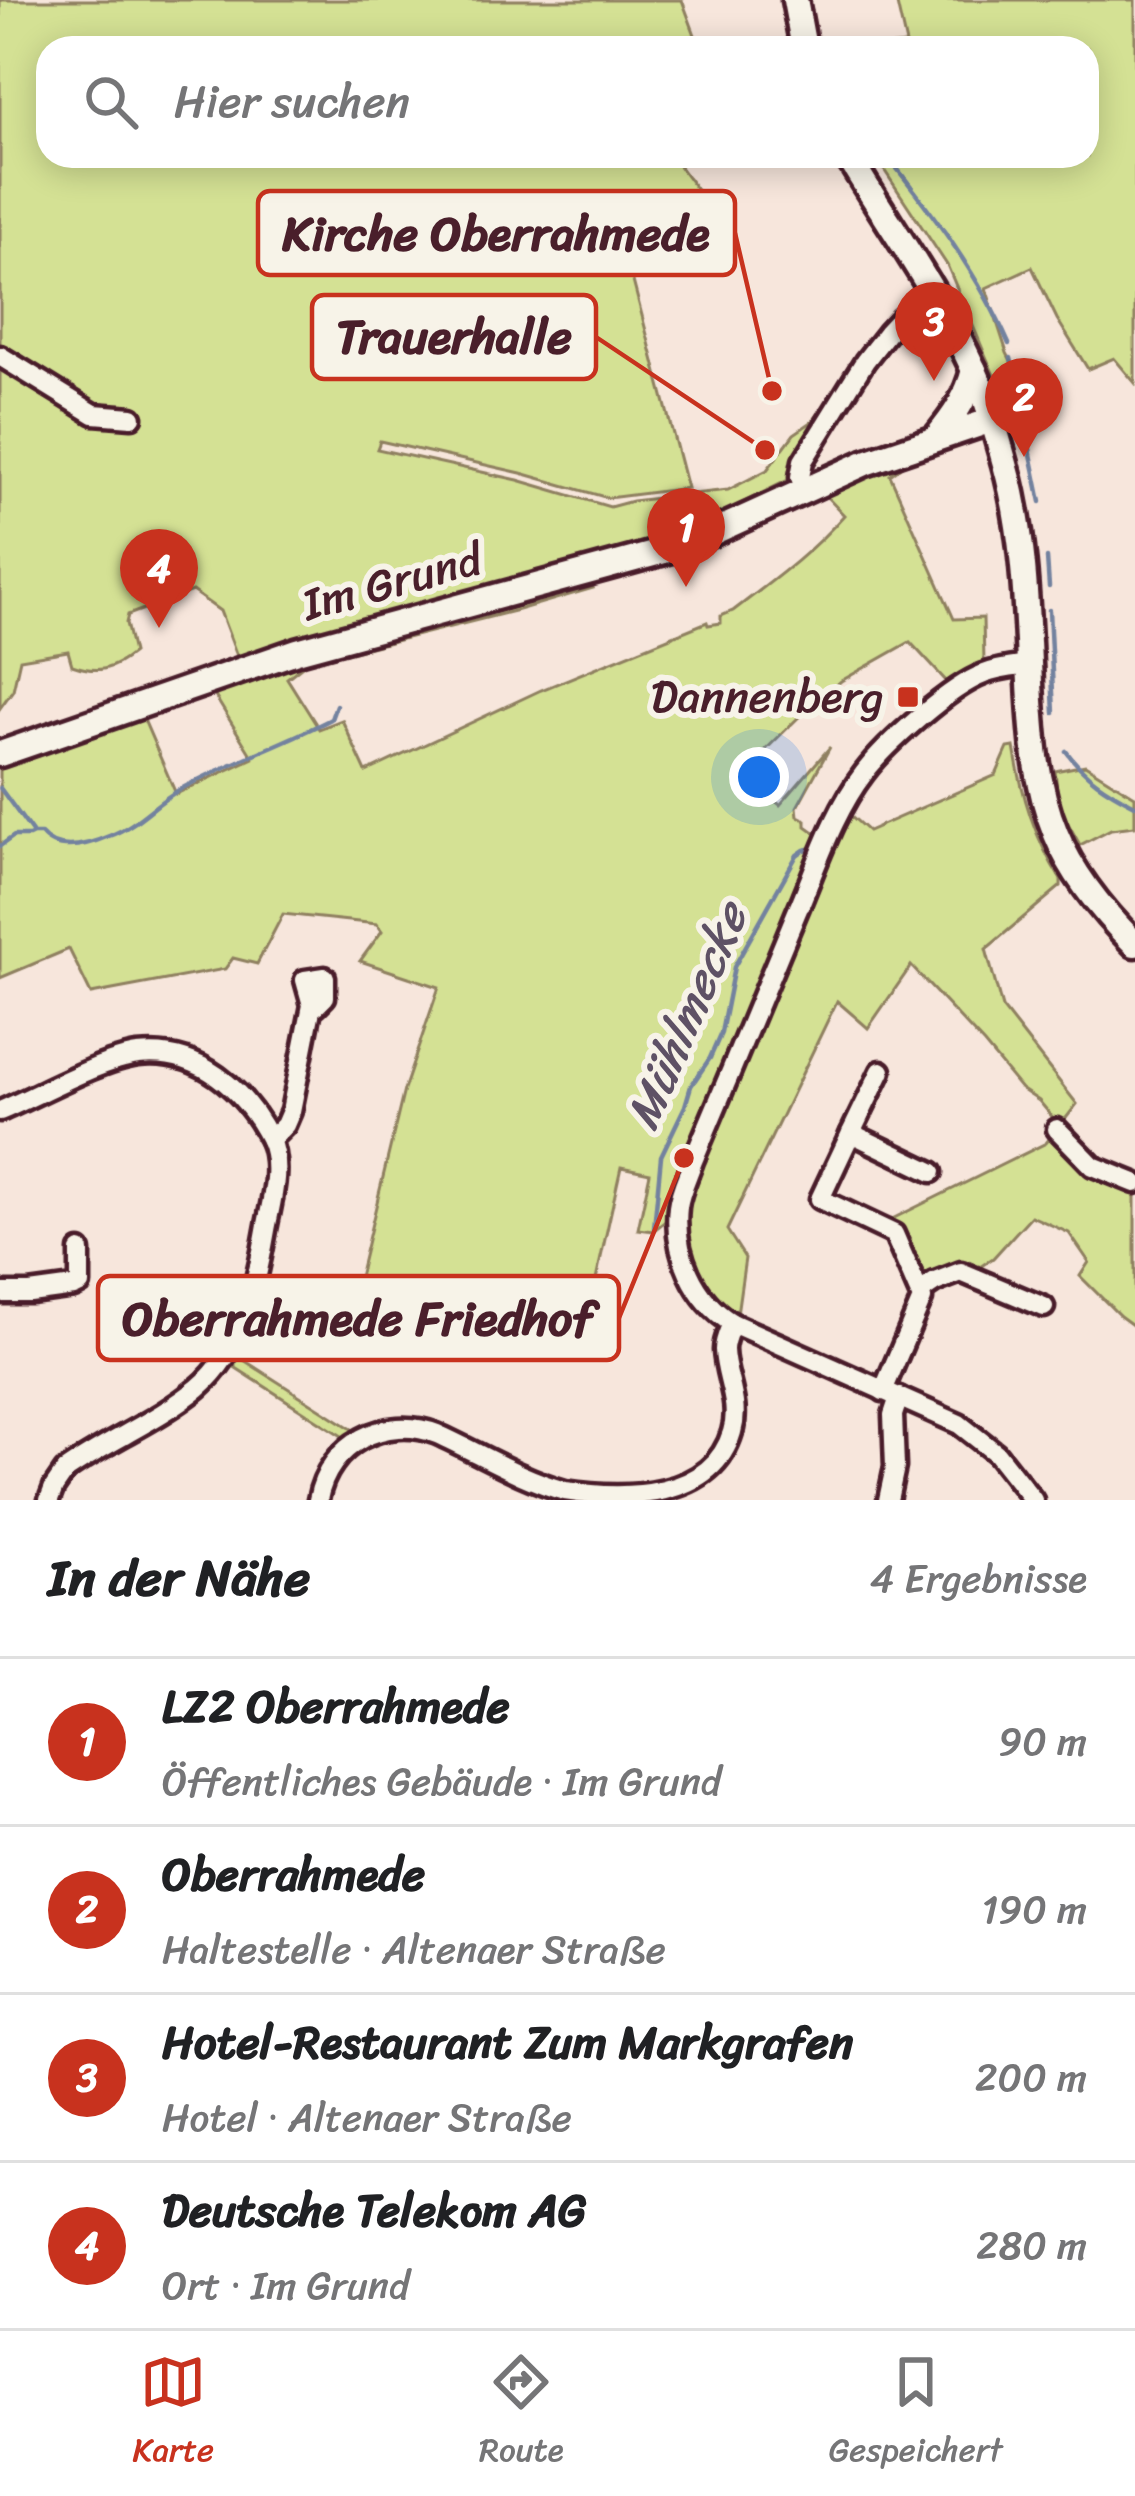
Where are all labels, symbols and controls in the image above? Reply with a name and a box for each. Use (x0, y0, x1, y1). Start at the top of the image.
search box (36, 36, 1099, 168)
text: Hier suchen (174, 62, 410, 142)
icon: search (78, 69, 144, 135)
callout: Kirche Oberrahmede (258, 191, 735, 275)
text: Kirche Oberrahmede (281, 191, 710, 276)
pin: 3 (895, 282, 973, 381)
text: Trauerhalle (336, 294, 572, 379)
callout: Trauerhalle (312, 295, 596, 379)
pin: 2 (985, 358, 1063, 457)
pin: 1 (647, 488, 725, 587)
street label: Im Grund (291, 519, 494, 645)
pin: 4 (120, 529, 198, 628)
place label: Dannenberg (651, 657, 884, 737)
marker: Dannenberg (895, 684, 921, 710)
your location (729, 747, 789, 807)
water label: Mühlmecke (600, 885, 774, 1143)
callout: Oberrahmede Friedhof (98, 1276, 619, 1360)
text: Oberrahmede Friedhof (122, 1276, 600, 1361)
text: In der Nähe (48, 1533, 310, 1623)
text: 4 Ergebnisse (870, 1544, 1087, 1613)
text: LZ2 Oberrahmede (162, 1667, 510, 1747)
text: 1 (79, 1707, 95, 1776)
text: 90 m (998, 1707, 1087, 1776)
text: Öffentliches Gebäude · Im Grund (162, 1747, 721, 1816)
text: Oberrahmede (162, 1835, 425, 1915)
text: 2 (76, 1875, 98, 1944)
text: 190 m (982, 1875, 1087, 1944)
text: Haltestelle · Altenaer Straße (162, 1915, 666, 1984)
text: Hotel-Restaurant Zum Markgrafen (162, 2003, 853, 2083)
text: 3 (76, 2043, 98, 2112)
text: 200 m (975, 2043, 1087, 2112)
text: Hotel · Altenaer Straße (162, 2083, 572, 2152)
text: Deutsche Telekom AG (162, 2171, 586, 2251)
text: 4 (75, 2211, 99, 2280)
text: 280 m (976, 2211, 1087, 2280)
text: Ort · Im Grund (162, 2251, 410, 2320)
tab: Karte (132, 2349, 214, 2479)
tab: Route (479, 2349, 564, 2479)
tab: Gespeichert (829, 2349, 1002, 2479)

